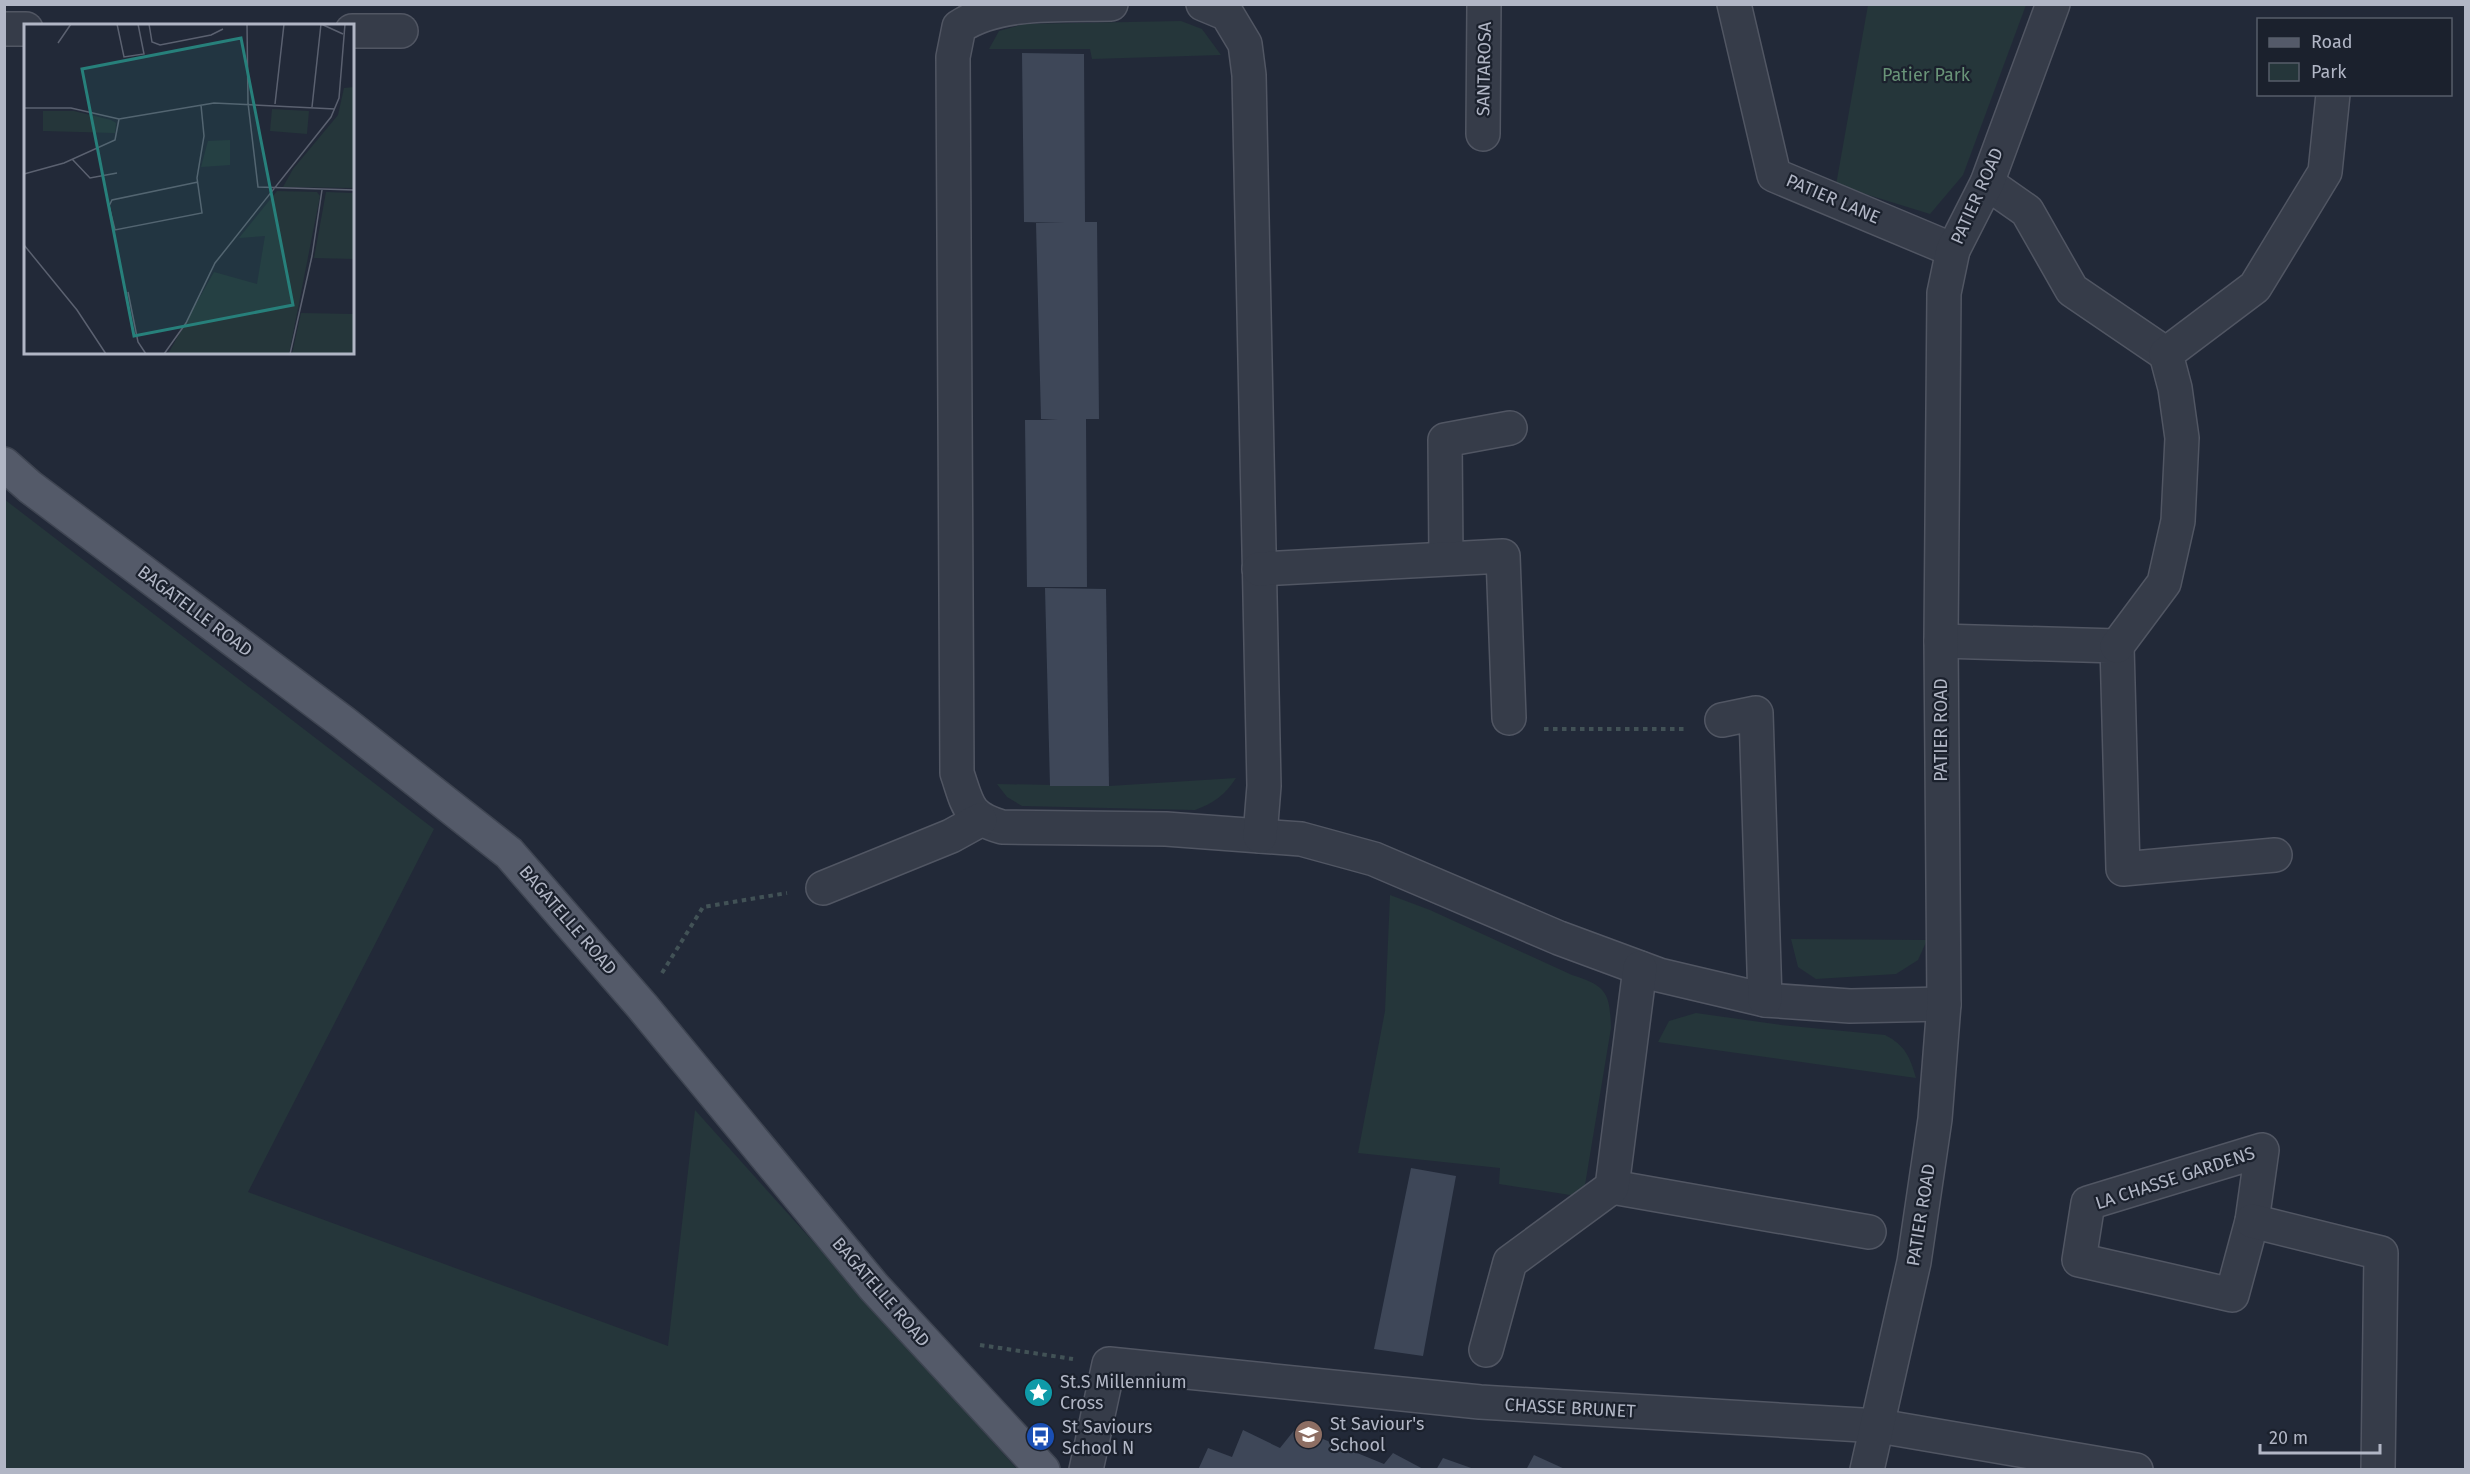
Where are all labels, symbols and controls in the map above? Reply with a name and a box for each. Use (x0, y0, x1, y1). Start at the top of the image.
legend (2257, 18, 2452, 96)
street label: SANTAROSA (1472, 21, 1496, 116)
inset map (24, 24, 354, 354)
text: Road (2311, 31, 2353, 53)
text: Park (2311, 61, 2347, 83)
park label: Patier Park (1882, 64, 1971, 86)
street label: PATIER ROAD (1946, 144, 2008, 248)
street label: PATIER LANE (1783, 169, 1883, 229)
street label: BAGATELLE ROAD (133, 561, 257, 661)
street label: PATIER ROAD (1930, 678, 1952, 782)
street label: BAGATELLE ROAD (514, 861, 622, 979)
street label: LA CHASSE GARDENS (2092, 1142, 2258, 1214)
street label: PATIER ROAD (1902, 1162, 1940, 1268)
street label: BAGATELLE ROAD (827, 1233, 935, 1351)
place label: St.S Millennium Cross (1060, 1371, 1187, 1414)
place icon: St.S Millennium Cross (1023, 1376, 1055, 1408)
street label: CHASSE BRUNET (1504, 1394, 1637, 1422)
place label: St Saviour's School (1330, 1413, 1425, 1456)
place label: St Saviours School N (1062, 1416, 1152, 1459)
scale bar (2260, 1417, 2380, 1455)
school or university icon: St Saviour's School (1293, 1418, 1325, 1450)
bus stop icon: St Saviours School N (1025, 1421, 1057, 1453)
text: 20 m (2269, 1427, 2308, 1449)

